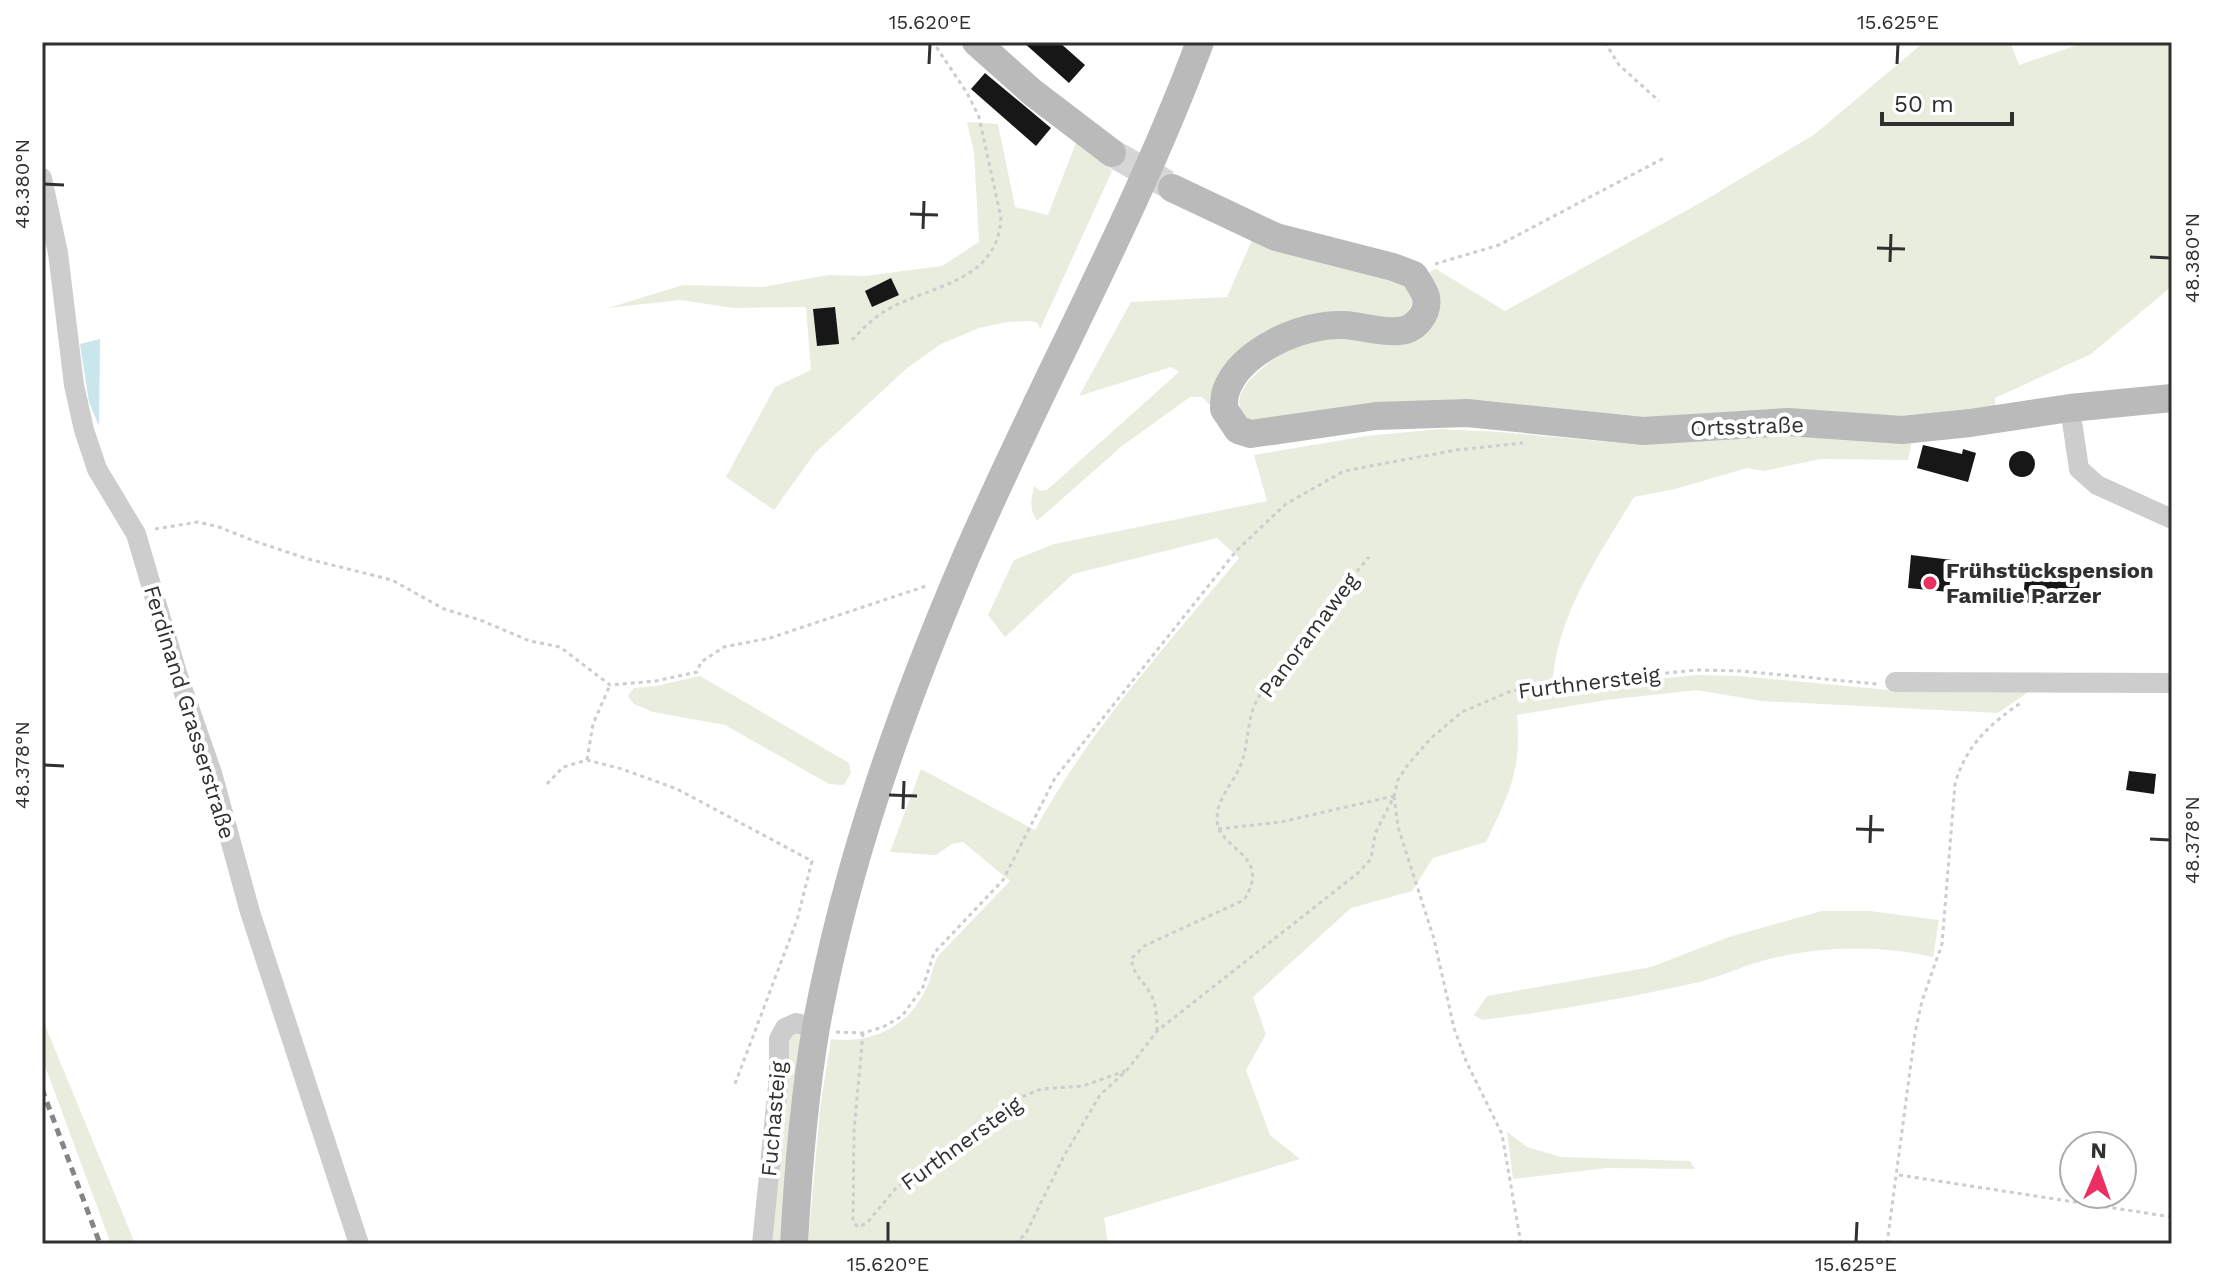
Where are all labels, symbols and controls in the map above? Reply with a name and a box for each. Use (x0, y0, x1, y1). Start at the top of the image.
text: 15.620°E (889, 10, 971, 34)
text: 15.625°E (1857, 10, 1939, 34)
scale bar (1882, 76, 2012, 126)
text: 50 m (1894, 90, 1954, 118)
text: 48.380°N (10, 139, 34, 229)
text: 48.380°N (2180, 213, 2204, 303)
street label: Ortsstraße (1690, 412, 1804, 441)
place label: Frühstückspension Familie Parzer (1946, 558, 2154, 608)
street label: Panoramaweg (1253, 568, 1364, 702)
marker: Frühstückspension Familie Parzer (1921, 574, 1939, 592)
street label: Ferdinand Grasserstraße (139, 582, 240, 842)
street label: Furthnersteig (1517, 661, 1662, 704)
text: 48.378°N (10, 721, 34, 809)
text: 48.378°N (2180, 796, 2204, 884)
street label: Fuchasteig (756, 1060, 791, 1178)
street label: Furthnersteig (896, 1091, 1027, 1196)
north arrow (2058, 1130, 2138, 1210)
text: N (2090, 1138, 2107, 1163)
text: 15.620°E (847, 1252, 929, 1276)
text: 15.625°E (1815, 1252, 1897, 1276)

